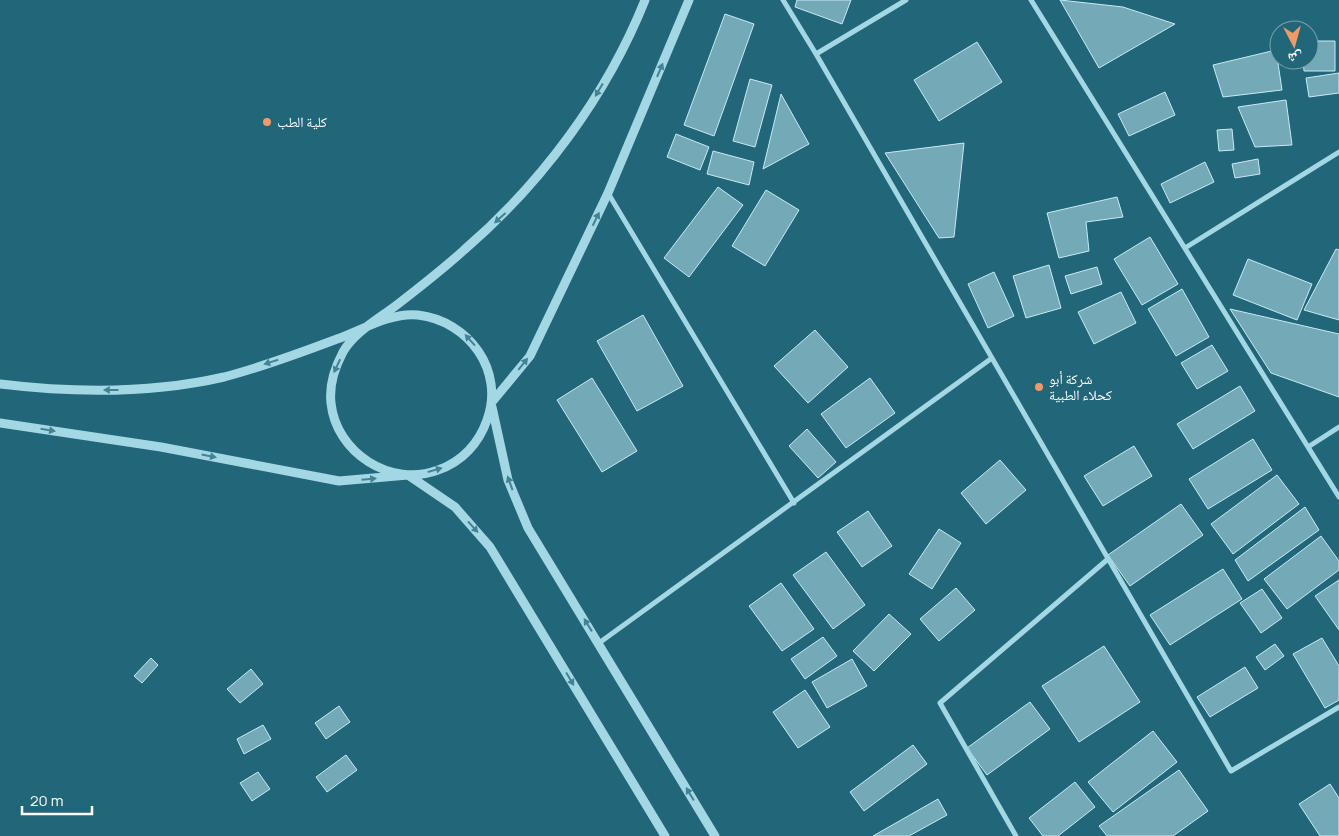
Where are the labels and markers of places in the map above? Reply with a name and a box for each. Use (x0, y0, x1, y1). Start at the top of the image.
place label: كلية الطب (277, 112, 327, 131)
marker: كلية الطب (261, 116, 273, 128)
place label: شركة أبو كحلاء الطبية (1049, 369, 1112, 404)
marker: شركة أبو كحلاء الطبية (1033, 381, 1045, 393)

